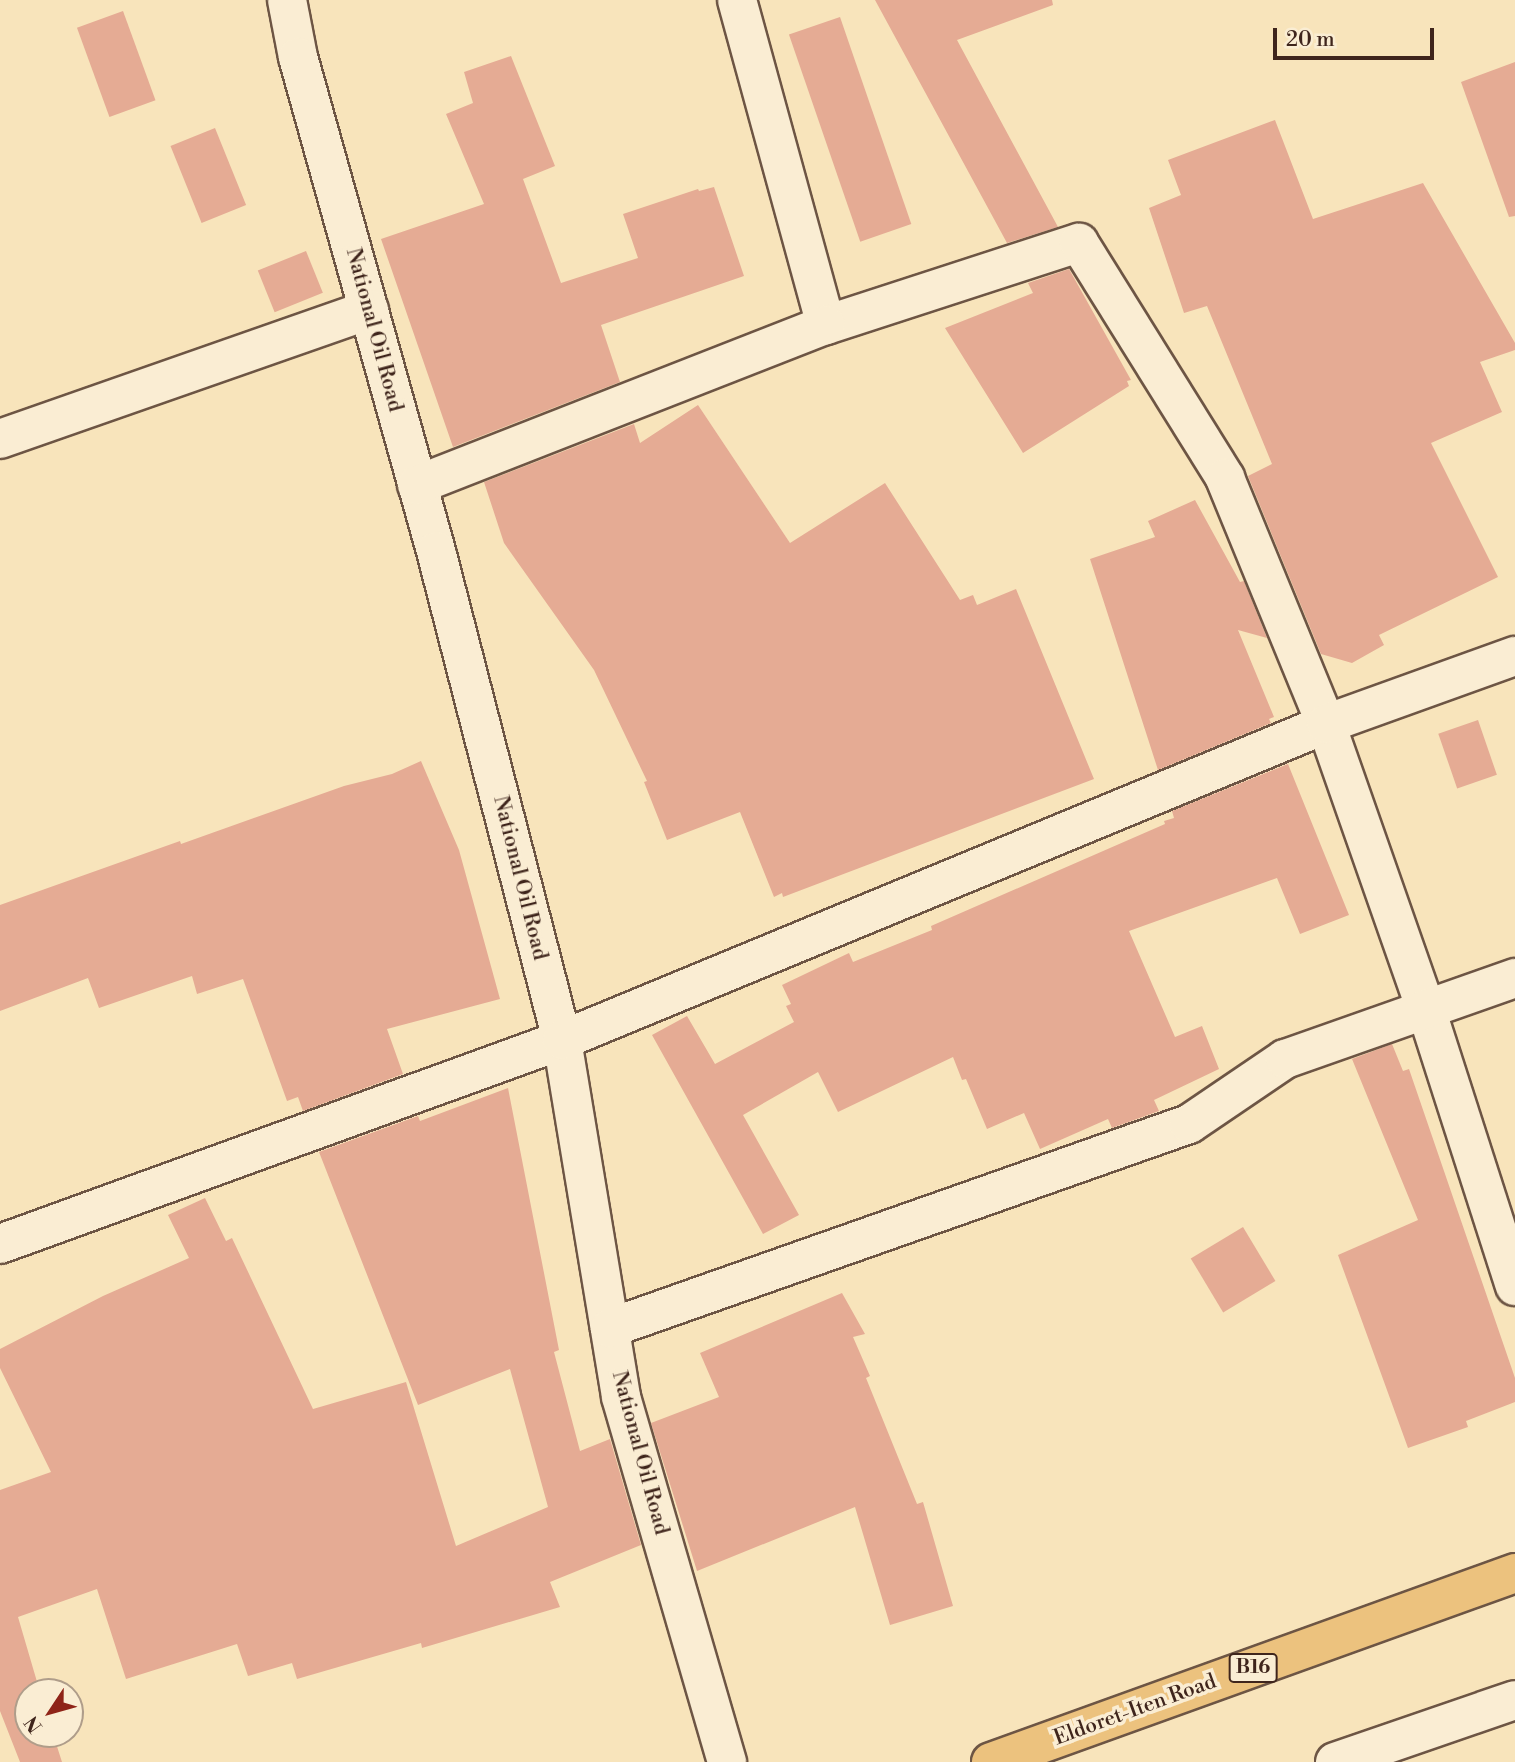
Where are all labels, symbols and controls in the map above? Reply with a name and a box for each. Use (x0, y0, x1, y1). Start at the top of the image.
scale bar (1277, 14, 1438, 58)
text: 20 m (1286, 27, 1335, 53)
street label: National Oil Road (340, 245, 408, 415)
street label: National Oil Road (487, 793, 553, 963)
street label: National Oil Road (606, 1368, 674, 1538)
road number: B16 (1228, 1652, 1278, 1684)
street label: Eldoret-Iten Road (1050, 1669, 1220, 1751)
north arrow (14, 1678, 84, 1748)
text: N (20, 1711, 48, 1737)

